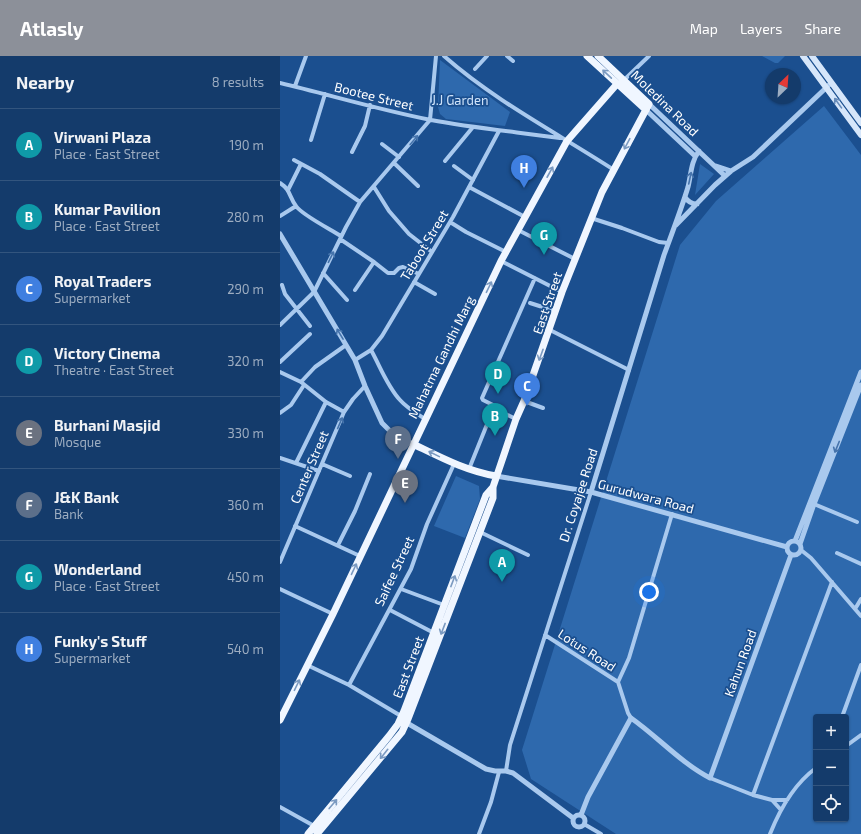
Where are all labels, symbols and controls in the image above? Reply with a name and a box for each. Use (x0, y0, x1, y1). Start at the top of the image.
text: Atlasly (20, 17, 84, 40)
text: Map (690, 20, 718, 37)
text: Layers (740, 20, 782, 37)
text: Share (804, 20, 841, 37)
street label: Moledina Road (628, 67, 702, 139)
north arrow (765, 68, 801, 104)
one-way arrow (602, 70, 612, 79)
text: Nearby (16, 72, 74, 92)
text: 8 results (212, 74, 264, 90)
street label: Bootee Street (333, 78, 415, 114)
park label: J.J Garden (431, 92, 489, 108)
one-way arrow (834, 98, 842, 109)
text: Virwani Plaza (54, 128, 151, 146)
one-way arrow (409, 134, 418, 145)
text: A (25, 137, 33, 153)
text: 190 m (229, 137, 264, 153)
one-way arrow (623, 138, 631, 150)
text: Place · East Street (54, 146, 160, 162)
pin: H (511, 155, 537, 188)
one-way arrow (547, 167, 554, 179)
one-way arrow (686, 172, 694, 185)
text: Kumar Pavilion (54, 200, 161, 218)
street label: Taboot Street (397, 207, 451, 283)
text: B (25, 209, 33, 225)
text: 280 m (227, 209, 264, 225)
text: Place · East Street (54, 218, 160, 234)
pin: G (531, 222, 557, 255)
one-way arrow (328, 251, 335, 263)
street label: East Street (529, 270, 565, 336)
text: Royal Traders (54, 272, 151, 290)
text: C (25, 281, 33, 297)
text: 290 m (227, 281, 264, 297)
one-way arrow (485, 281, 493, 293)
text: Supermarket (54, 290, 131, 306)
street label: Mahatma Gandhi Marg (404, 293, 478, 421)
one-way arrow (335, 328, 343, 340)
text: Victory Cinema (54, 344, 160, 362)
one-way arrow (536, 348, 544, 360)
text: D (25, 353, 33, 369)
text: 320 m (227, 353, 264, 369)
pin: D (485, 361, 511, 394)
text: Theatre · East Street (54, 362, 174, 378)
pin: C (514, 373, 540, 406)
pin: B (482, 403, 508, 436)
text: Burhani Masjid (54, 416, 160, 434)
one-way arrow (336, 417, 344, 429)
text: E (25, 425, 33, 441)
text: 330 m (227, 425, 264, 441)
pin: F (385, 426, 411, 459)
street label: Center Street (286, 428, 332, 506)
text: Mosque (54, 434, 101, 450)
one-way arrow (833, 441, 841, 453)
street label: Dr. Coyajee Road (555, 446, 601, 544)
one-way arrow (428, 450, 440, 457)
pin: E (392, 470, 418, 503)
street label: Gurudwara Road (596, 476, 696, 516)
text: J&K Bank (54, 488, 119, 506)
text: F (25, 497, 33, 513)
text: 360 m (227, 497, 264, 513)
text: Bank (54, 506, 83, 522)
street label: Saifee Street (371, 533, 417, 609)
pin: A (489, 549, 515, 582)
text: Wonderland (54, 560, 142, 578)
one-way arrow (351, 563, 358, 575)
text: G (25, 569, 33, 585)
text: 450 m (227, 569, 264, 585)
one-way arrow (450, 576, 458, 588)
text: Place · East Street (54, 578, 160, 594)
your location (639, 582, 659, 602)
one-way arrow (438, 622, 446, 634)
street label: Lotus Road (555, 625, 619, 675)
street label: Kahun Road (720, 627, 760, 699)
text: Funky's Stuff (54, 632, 146, 650)
street label: East Street (389, 634, 427, 700)
text: H (25, 641, 33, 657)
text: 540 m (227, 641, 264, 657)
text: Supermarket (54, 650, 131, 666)
one-way arrow (294, 680, 301, 692)
map controls (813, 714, 849, 822)
button: + (813, 714, 849, 750)
one-way arrow (379, 749, 388, 759)
button: − (813, 750, 849, 786)
button: locate (813, 786, 849, 822)
one-way arrow (329, 799, 338, 809)

